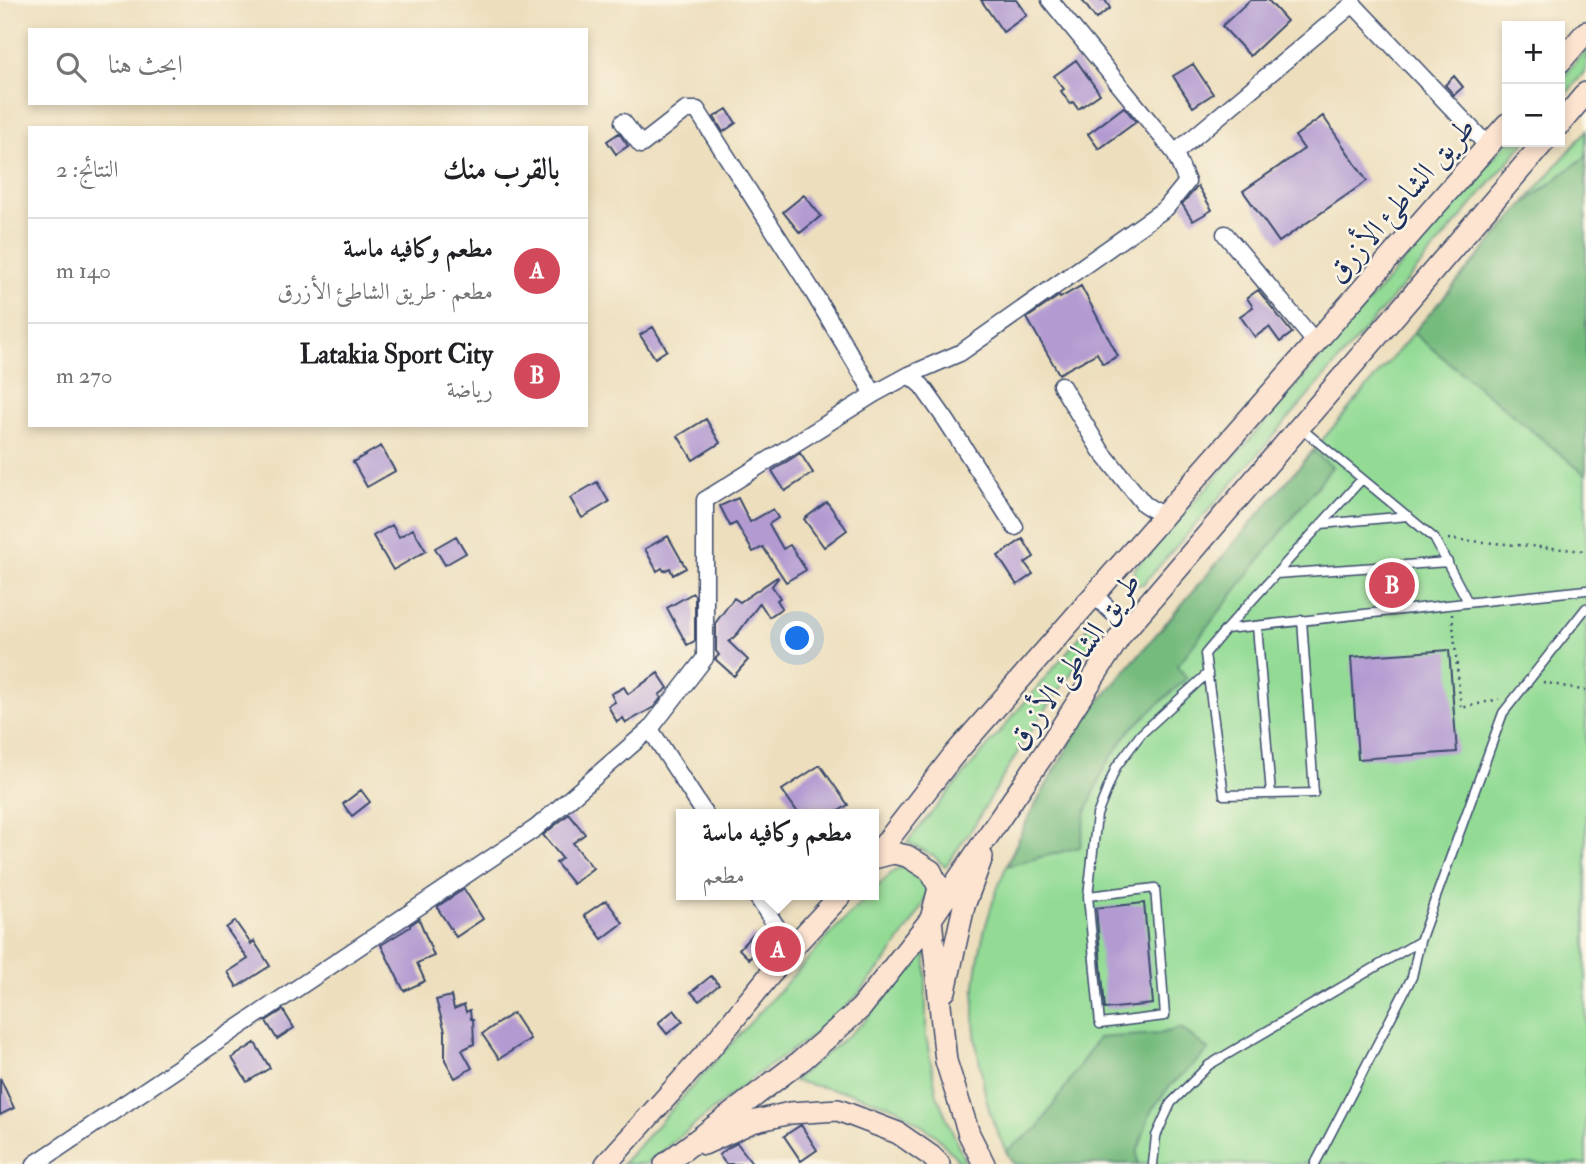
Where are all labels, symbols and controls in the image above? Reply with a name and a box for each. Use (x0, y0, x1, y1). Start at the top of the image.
map controls (1502, 21, 1565, 147)
button: + (1502, 21, 1565, 84)
search box (28, 28, 588, 105)
icon: search (52, 48, 90, 86)
text: ابحث هنا (108, 49, 183, 81)
button: − (1502, 84, 1565, 147)
street label: طريق الشاطئ الأزرق (1317, 107, 1484, 291)
text: بالقرب منك (443, 151, 560, 188)
text: النتائج: 2 (56, 155, 119, 184)
text: مطعم وكافيه ماسة (343, 233, 493, 265)
text: 140 m (56, 256, 111, 285)
text: A (530, 256, 544, 285)
text: مطعم · طريق الشاطئ الأزرق (277, 277, 493, 306)
text: Latakia Sport City (300, 339, 493, 371)
text: 270 m (56, 361, 113, 390)
text: B (529, 361, 545, 390)
text: رياضة (447, 375, 493, 404)
pin: B (1369, 559, 1415, 611)
street label: طريق الشاطئ الأزرق (997, 563, 1150, 757)
your location (780, 621, 814, 655)
popup (676, 809, 879, 900)
text: مطعم وكافيه ماسة (703, 817, 852, 849)
text: مطعم (703, 861, 745, 890)
pin: A (755, 923, 801, 975)

